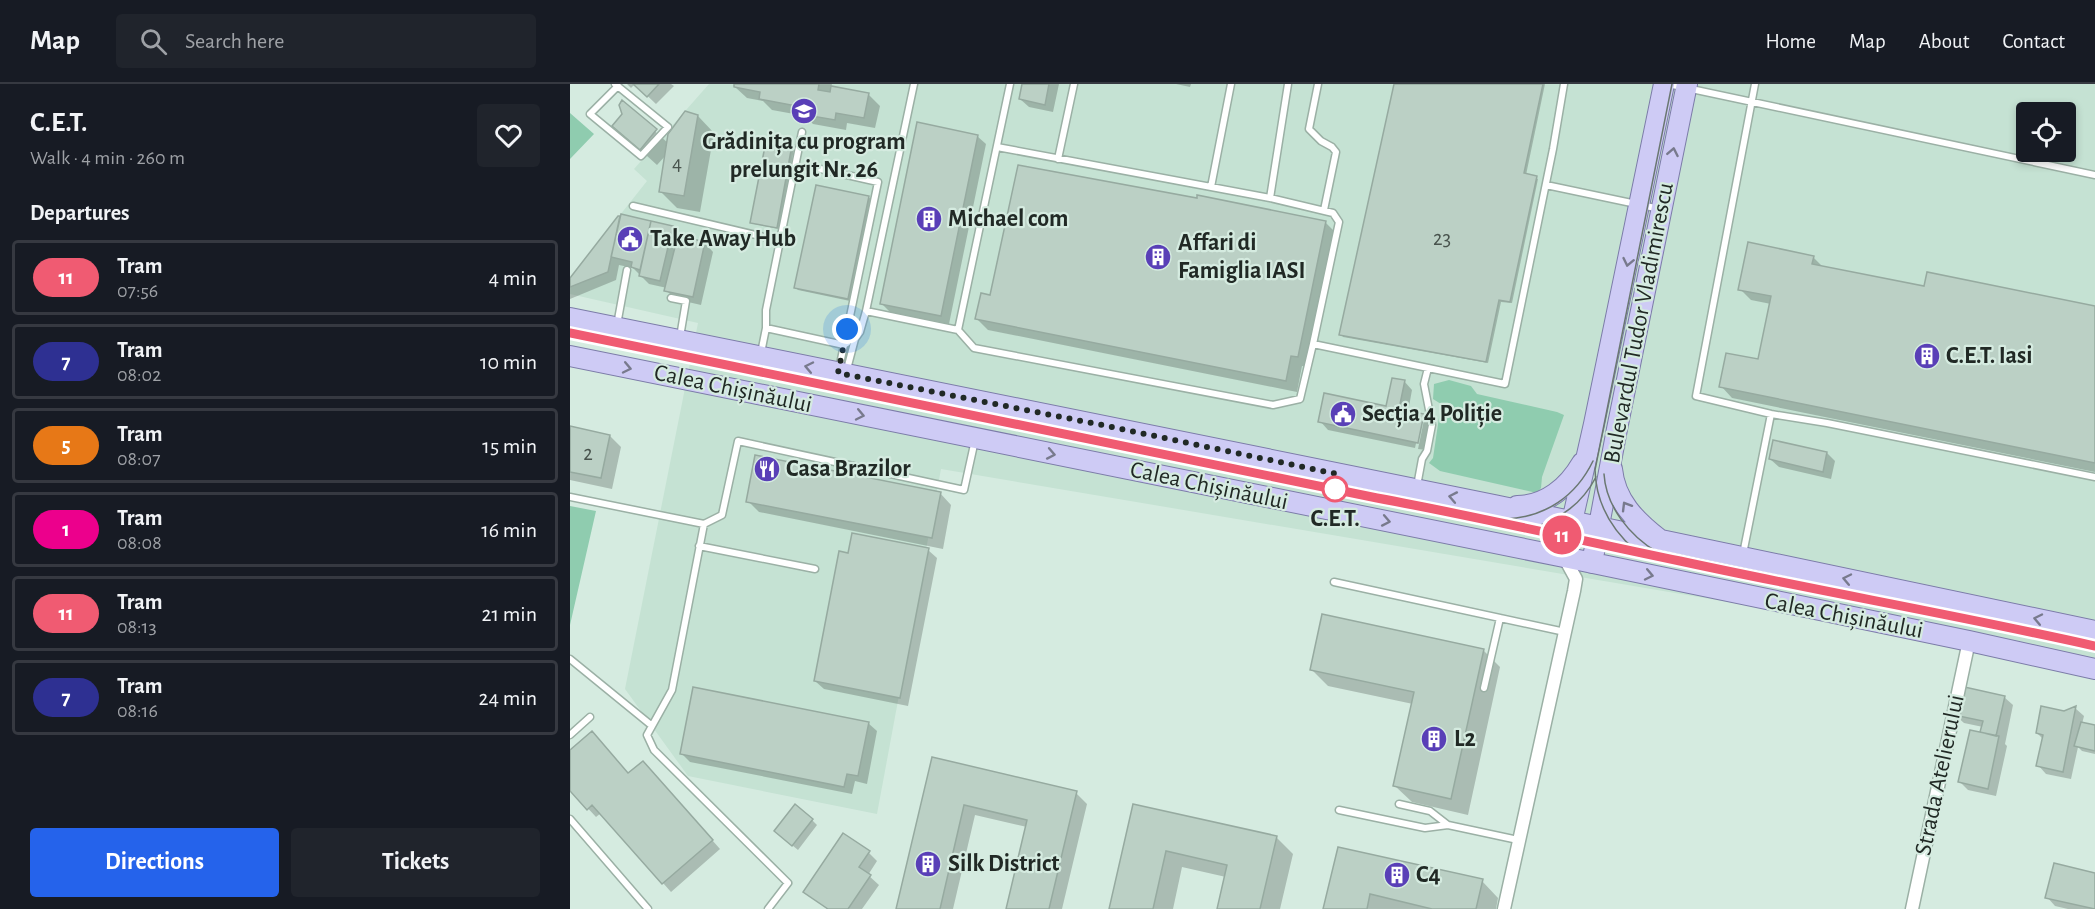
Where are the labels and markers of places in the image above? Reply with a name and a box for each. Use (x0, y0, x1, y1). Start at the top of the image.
school or university icon: Grădinița cu program prelungit Nr. 26 (789, 96, 819, 126)
place label: Grădinița cu program prelungit Nr. 26 (702, 130, 906, 182)
building icon: Michael com (914, 204, 944, 234)
place label: Michael com (948, 207, 1068, 231)
public building icon: Take Away Hub (615, 224, 645, 254)
place label: Take Away Hub (650, 227, 796, 251)
place label: Affari di Famiglia IASI (1178, 231, 1306, 283)
building icon: Affari di Famiglia IASI (1143, 242, 1173, 272)
building icon: C.E.T. Iasi (1912, 341, 1942, 371)
place label: C.E.T. Iasi (1946, 344, 2033, 368)
public building icon: Secția 4 Poliție (1328, 399, 1358, 429)
place label: Secția 4 Poliție (1362, 402, 1502, 428)
restaurant icon: Casa Brazilor (752, 454, 782, 484)
place label: Casa Brazilor (786, 457, 911, 481)
marker: C.E.T. (1322, 476, 1348, 502)
place label: C.E.T. (1310, 507, 1360, 531)
building icon: L2 (1419, 724, 1449, 754)
place label: L2 (1454, 727, 1476, 751)
building icon: Silk District (913, 849, 943, 879)
place label: Silk District (948, 852, 1059, 876)
building icon: C4 (1382, 860, 1412, 890)
place label: C4 (1416, 863, 1440, 887)

